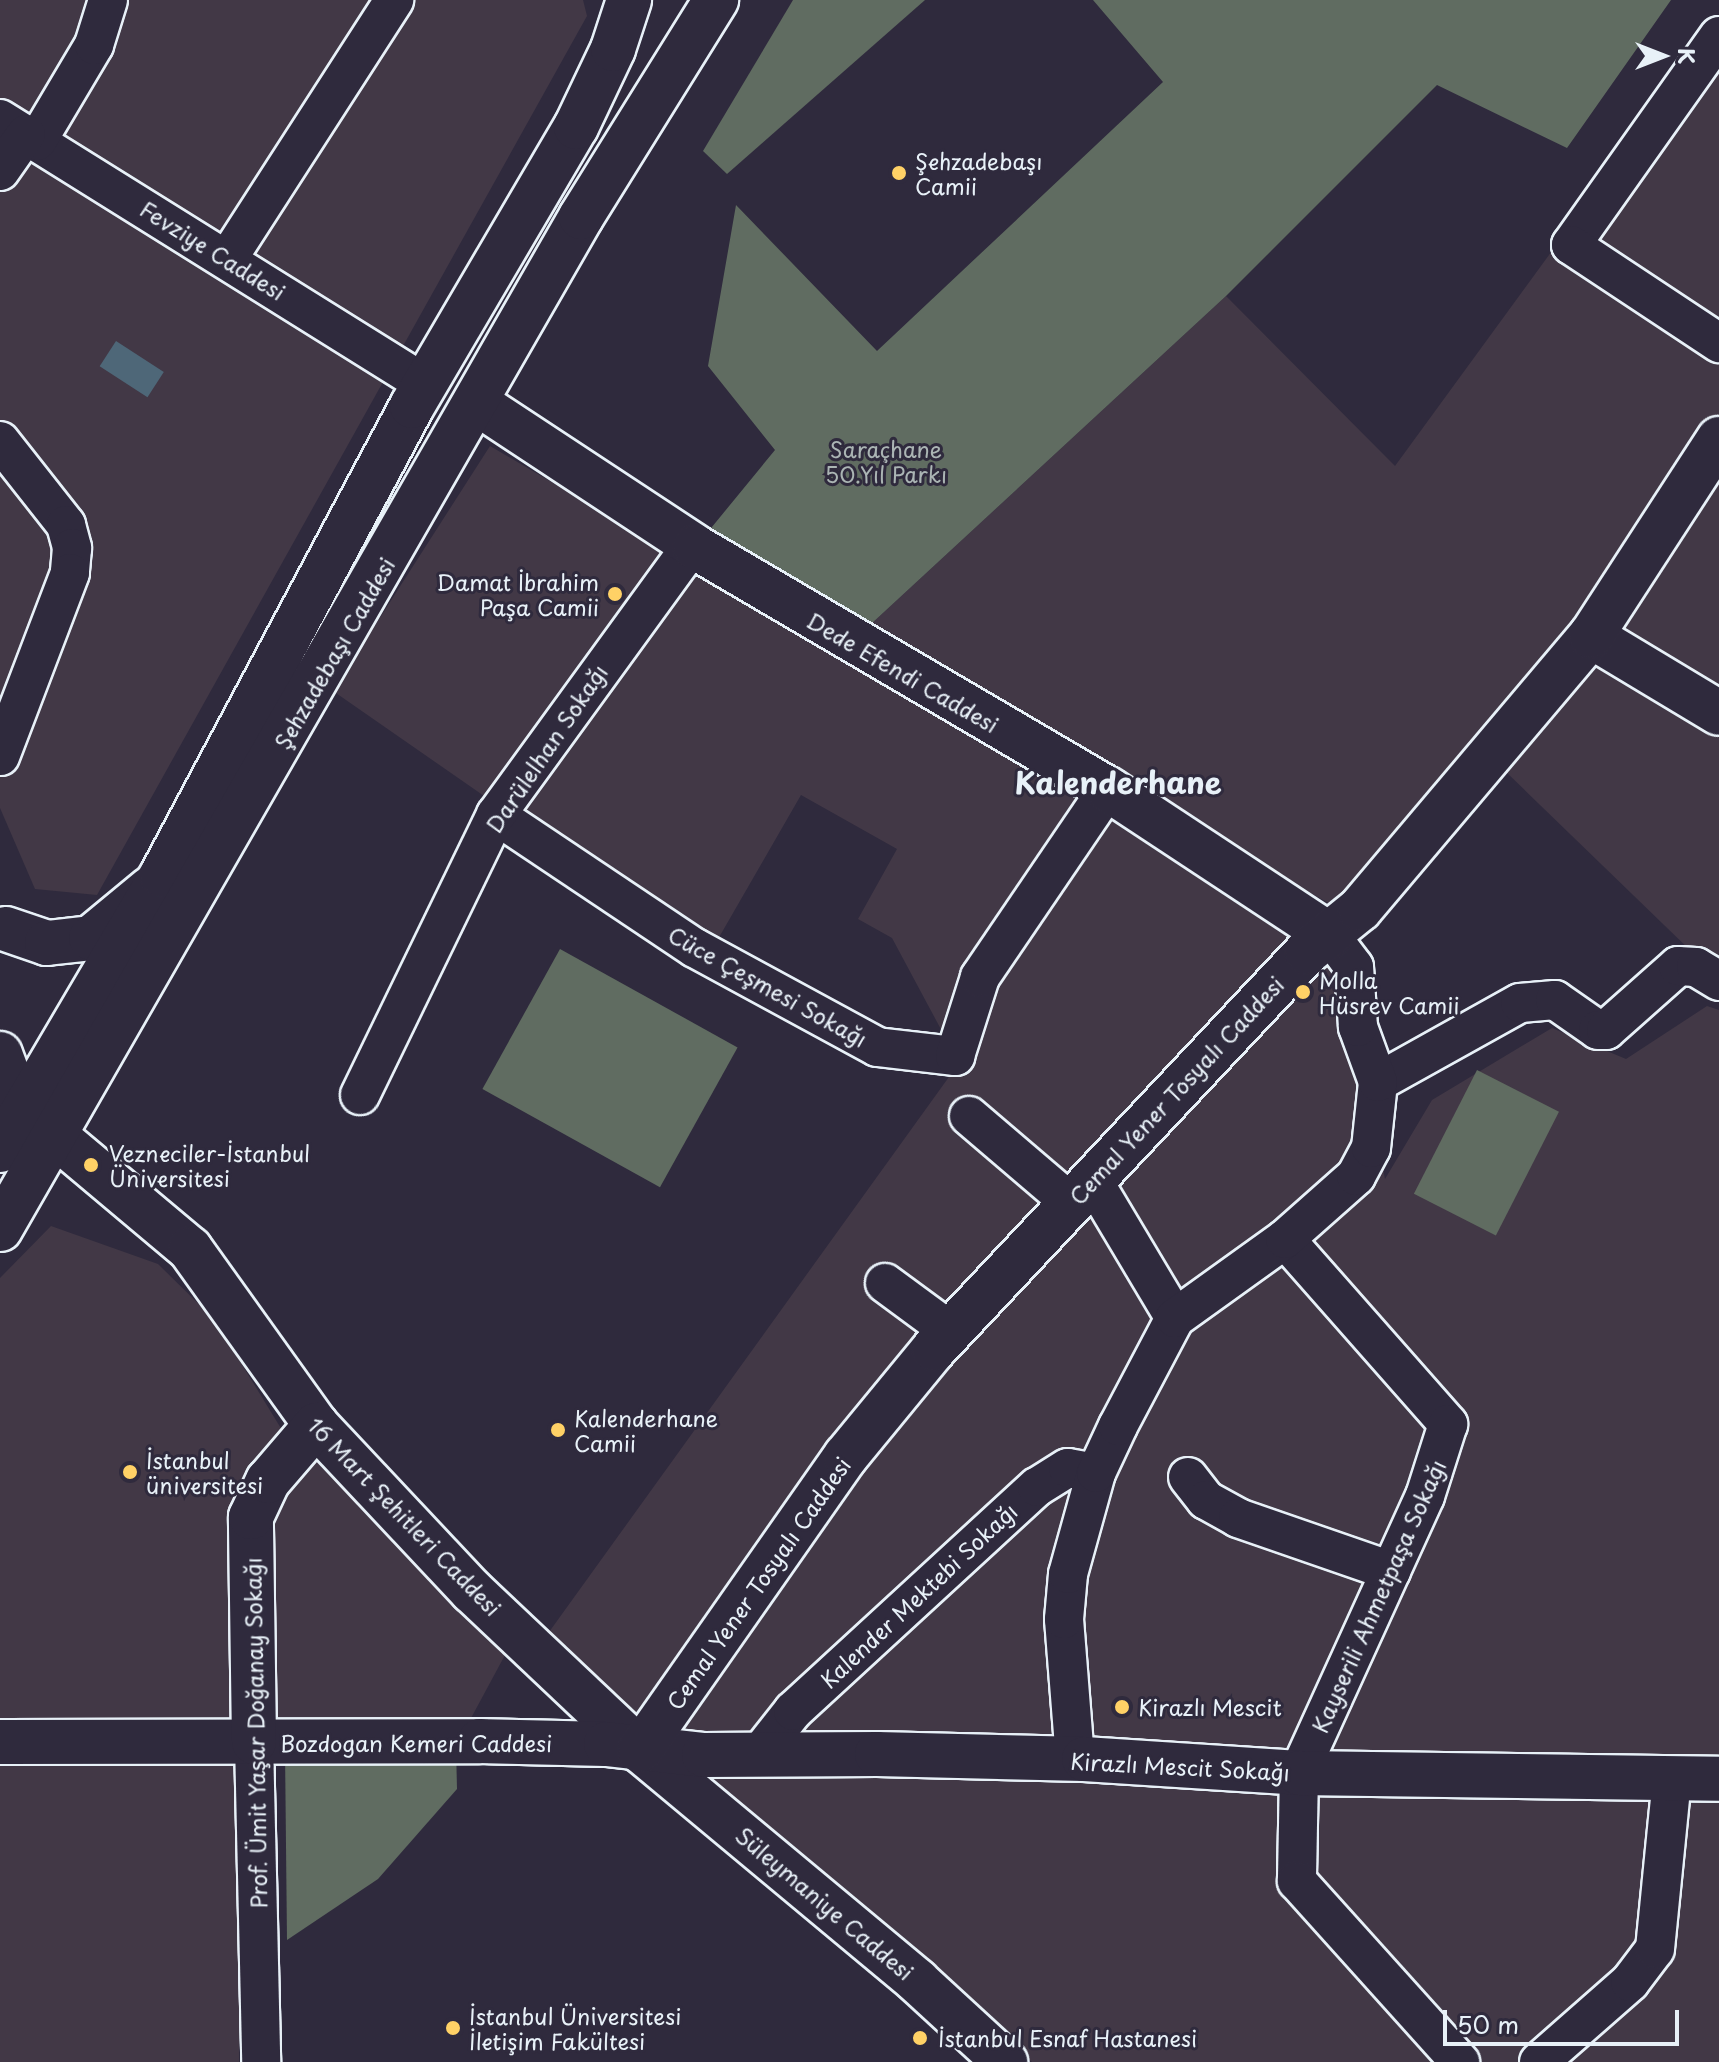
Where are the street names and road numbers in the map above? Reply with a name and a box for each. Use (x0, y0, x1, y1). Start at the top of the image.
street label: Fevziye Caddesi (135, 195, 291, 305)
street label: Şehzadebaşı Caddesi (268, 552, 400, 754)
street label: Dede Efendi Caddesi (802, 606, 1004, 738)
street label: Darülelhan Sokağı (480, 659, 612, 837)
street label: Cüce Çeşmesi Sokağı (664, 920, 872, 1052)
street label: Cemal Yener Tosyalı Caddesi (1063, 970, 1289, 1210)
street label: 16 Mart Şehitleri Caddesi (302, 1410, 508, 1622)
street label: Cemal Yener Tosyalı Caddesi (660, 1451, 856, 1715)
street label: Kayserili Ahmetpaşa Sokağı (1305, 1455, 1451, 1737)
street label: Kalender Mektebi Sokağı (813, 1496, 1023, 1694)
street label: Prof. Ümit Yaşar Doğanay Sokağı (239, 1556, 271, 1910)
street label: Bozdogan Kemeri Caddesi (280, 1730, 552, 1756)
street label: Kirazlı Mescit Sokağı (1068, 1747, 1292, 1785)
street label: Süleymaniye Caddesi (730, 1821, 920, 1985)

